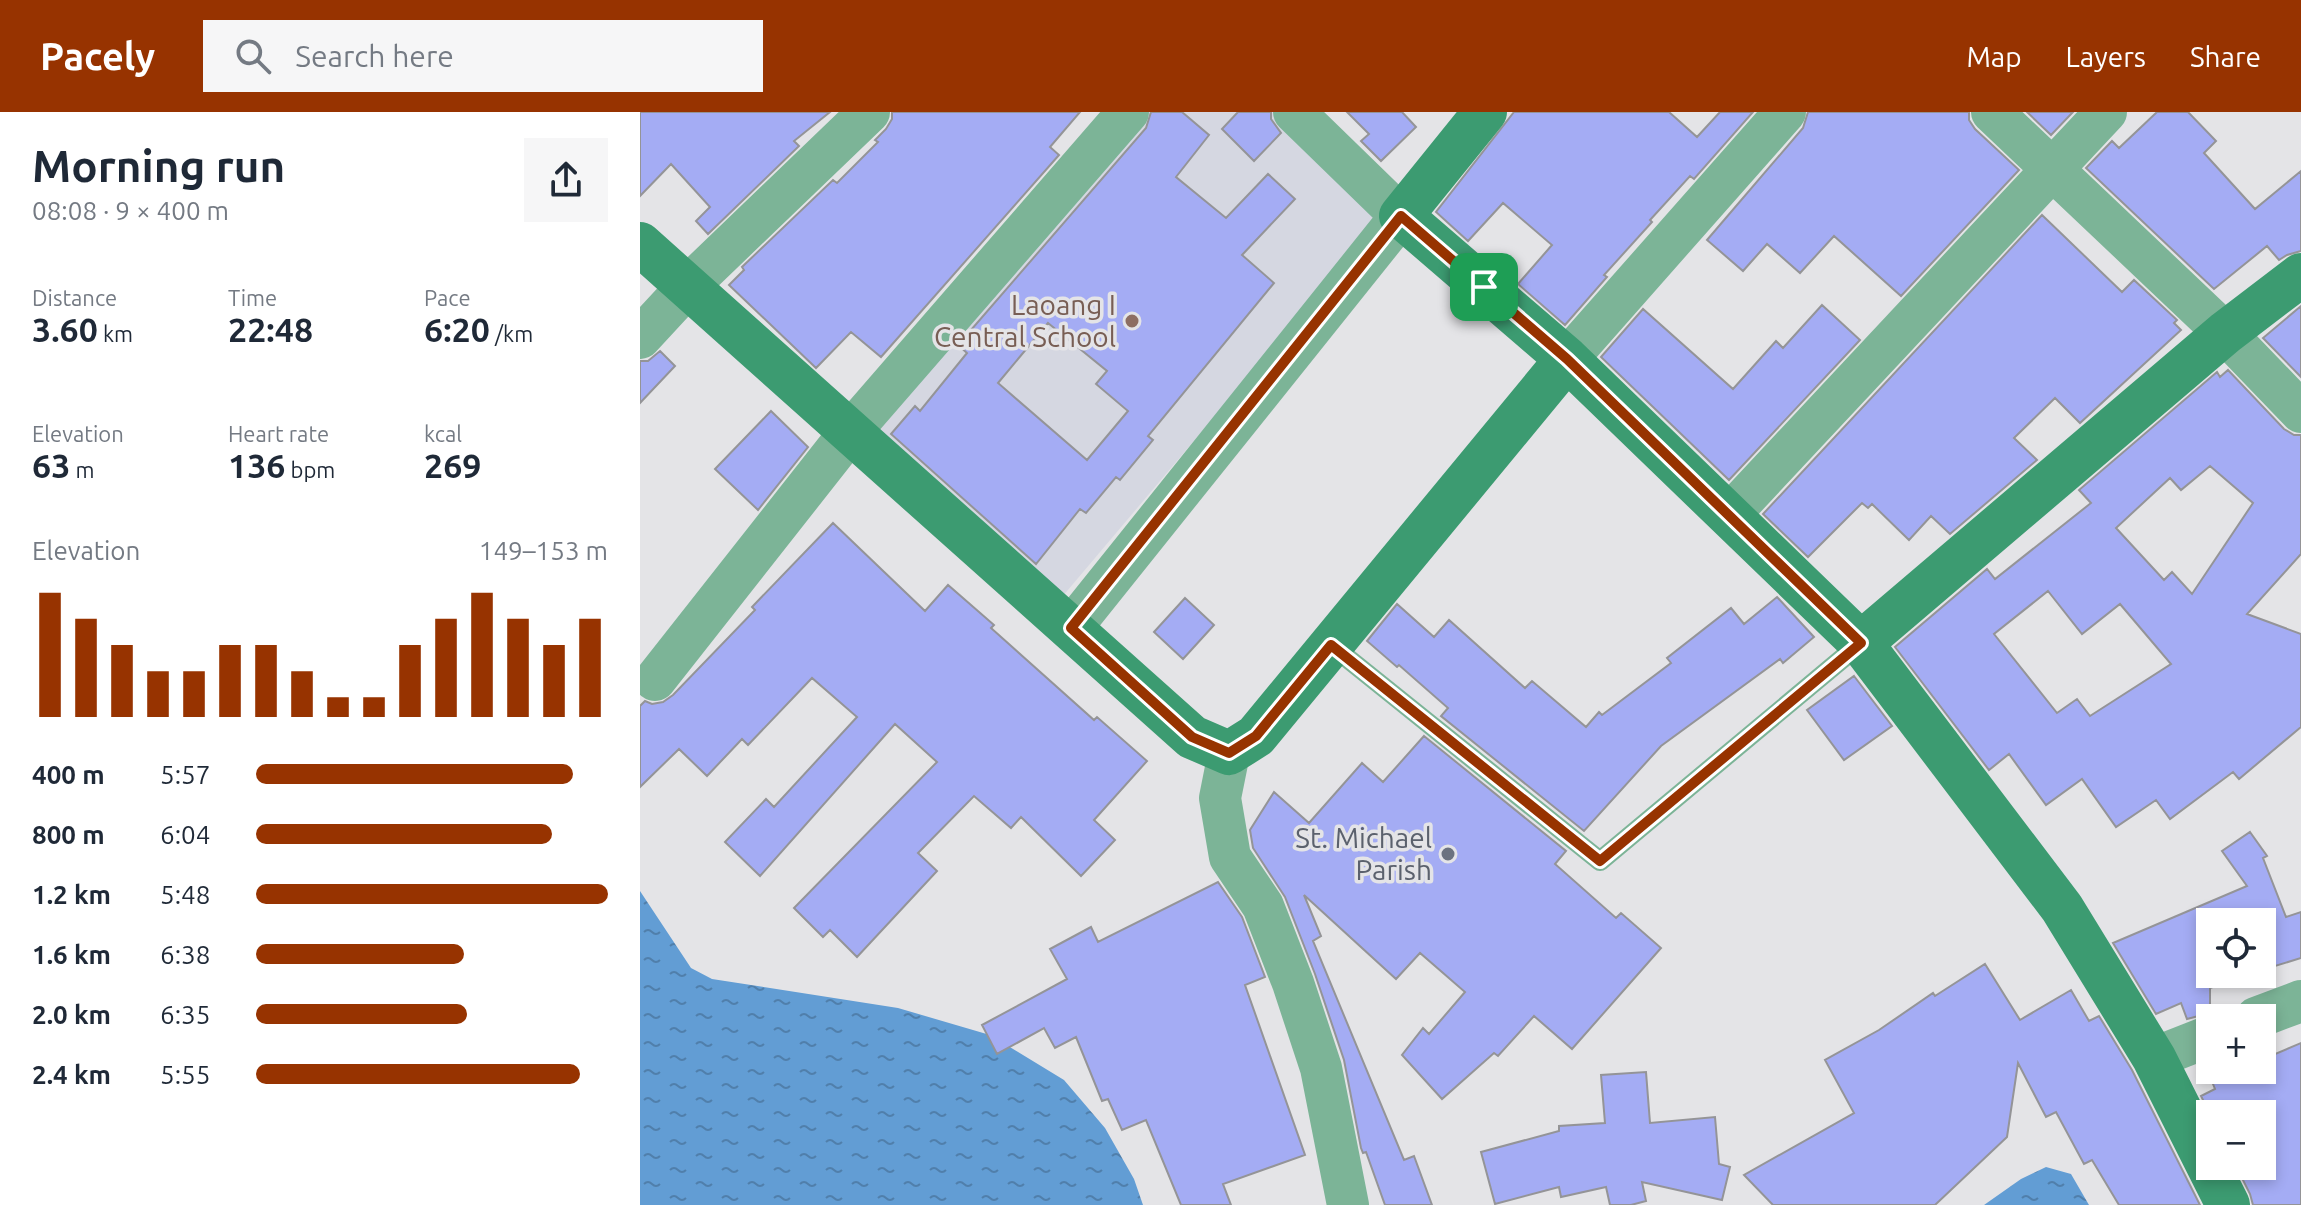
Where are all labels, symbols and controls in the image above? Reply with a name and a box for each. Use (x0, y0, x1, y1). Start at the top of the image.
search box (203, 20, 763, 92)
icon: search (231, 34, 275, 78)
text: Pacely (40, 35, 155, 77)
text: Search here (295, 39, 454, 73)
text: Map (1966, 41, 2022, 72)
text: Layers (2066, 41, 2146, 72)
text: Share (2190, 41, 2261, 72)
button: share (524, 138, 608, 222)
text: Morning run (32, 141, 285, 190)
text: 08:08 · 9 × 400 m (32, 196, 229, 225)
pin (1450, 253, 1518, 321)
icon: arrive (1462, 265, 1506, 309)
text: Distance (32, 285, 117, 310)
text: Time (228, 285, 277, 310)
text: Pace (424, 285, 471, 310)
place label: Laoang I Central School (934, 289, 1116, 352)
text: 3.60 (32, 310, 98, 348)
text: 22:48 (228, 310, 313, 348)
text: 6:20 (424, 310, 490, 348)
marker: Laoang I Central School (1123, 312, 1141, 330)
text: km (98, 321, 133, 346)
text: /km (490, 321, 533, 346)
text: Elevation (32, 421, 124, 446)
text: Heart rate (228, 421, 329, 446)
text: kcal (424, 421, 462, 446)
text: 63 (32, 446, 70, 484)
text: 136 (228, 446, 286, 484)
text: 269 (424, 446, 482, 484)
text: m (70, 457, 94, 482)
text: bpm (286, 457, 335, 482)
text: Elevation (32, 536, 140, 565)
text: 149–153 m (479, 536, 608, 565)
text: 400 m (32, 760, 105, 789)
text: 5:57 (160, 760, 210, 789)
text: 800 m (32, 820, 105, 849)
text: 6:04 (160, 820, 210, 849)
place label: St. Michael Parish (1295, 822, 1432, 885)
marker: St. Michael Parish (1439, 845, 1457, 863)
text: 1.2 km (32, 880, 111, 909)
text: 5:48 (160, 880, 210, 909)
map controls (2196, 908, 2276, 1180)
button: locate (2196, 908, 2276, 988)
text: 1.6 km (32, 940, 111, 969)
text: 6:38 (160, 940, 210, 969)
text: 2.0 km (32, 1000, 111, 1029)
text: 6:35 (160, 1000, 210, 1029)
button: + (2196, 1004, 2276, 1084)
text: 2.4 km (32, 1060, 111, 1089)
text: 5:55 (160, 1060, 210, 1089)
button: − (2196, 1100, 2276, 1180)

